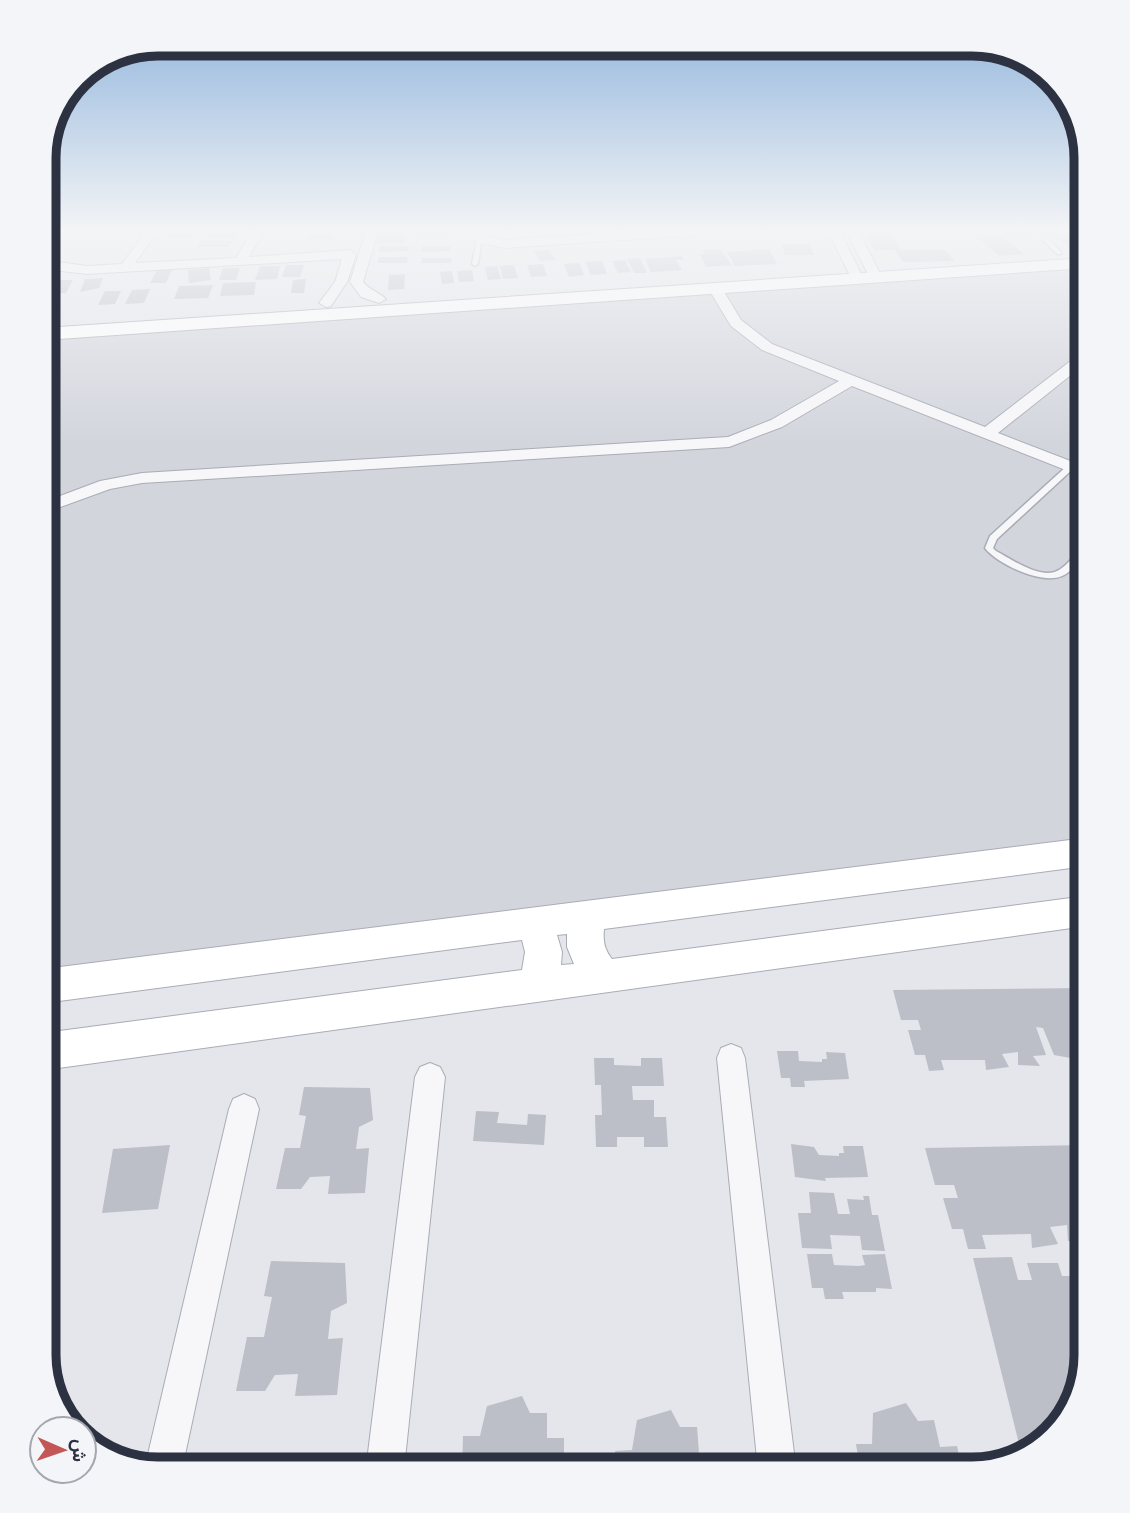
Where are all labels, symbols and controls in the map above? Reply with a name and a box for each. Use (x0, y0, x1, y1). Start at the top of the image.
north arrow (28, 1415, 98, 1485)
text: ش (68, 1439, 91, 1463)

